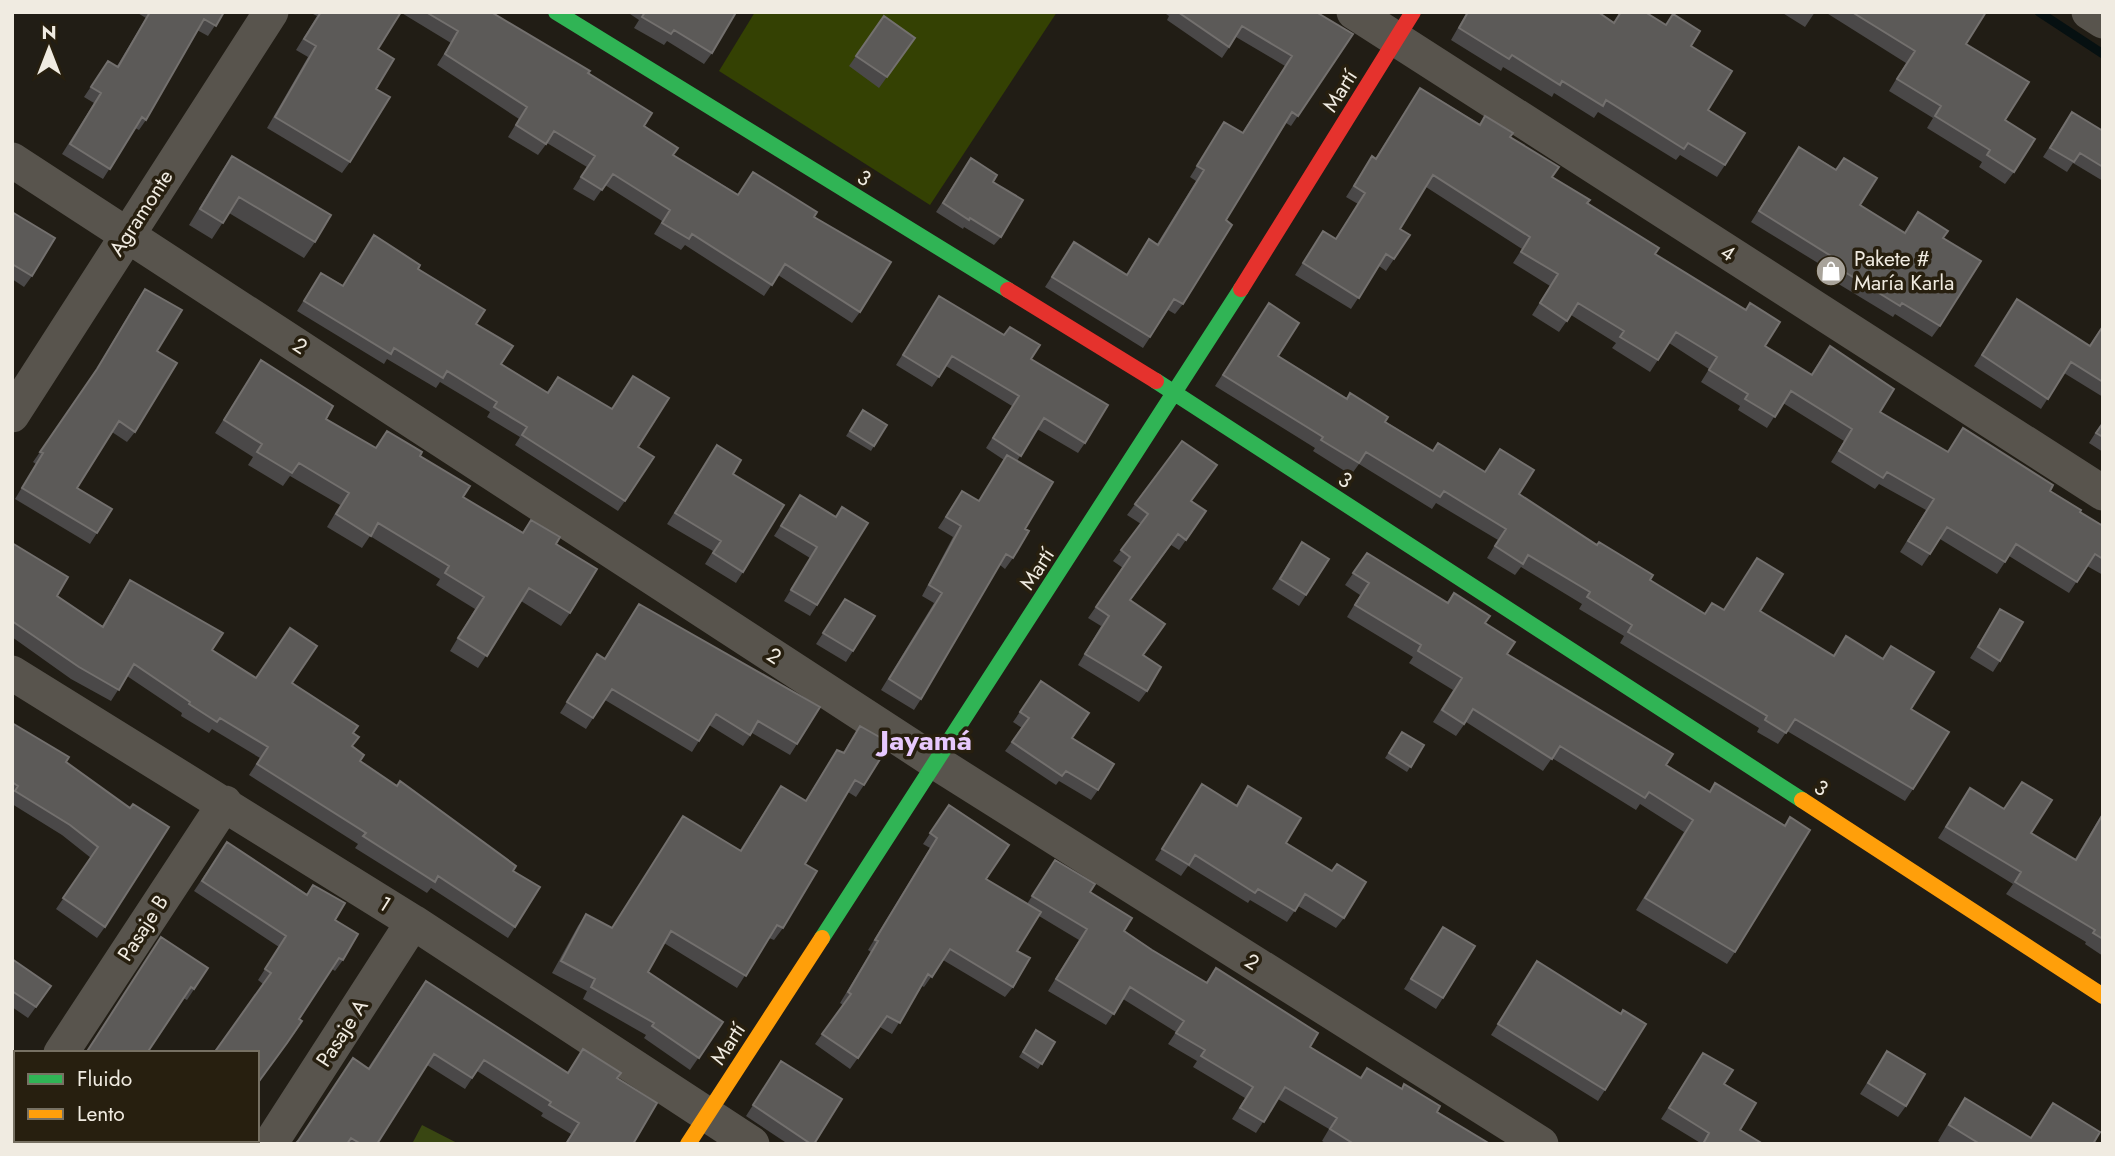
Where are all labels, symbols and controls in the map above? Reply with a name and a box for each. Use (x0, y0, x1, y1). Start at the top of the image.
north arrow (14, 14, 84, 84)
text: N (41, 19, 57, 46)
street label: Martí (1315, 63, 1365, 118)
street label: 3 (851, 162, 877, 194)
street label: Agramonte (102, 164, 180, 262)
street label: 4 (1715, 237, 1741, 269)
place label: Pakete # María Karla (1854, 244, 1954, 298)
shop icon: Pakete # María Karla (1814, 254, 1848, 288)
street label: 2 (287, 330, 313, 362)
street label: 3 (1332, 464, 1358, 496)
street label: Martí (1012, 541, 1063, 596)
street label: 2 (761, 640, 787, 672)
district label: Jayamá (875, 720, 972, 761)
street label: 3 (1808, 772, 1834, 804)
street label: Pasaje B (110, 889, 176, 967)
street label: 1 (373, 889, 397, 919)
street label: 2 (1239, 946, 1265, 978)
street label: Pasaje A (309, 993, 375, 1073)
street label: Martí (703, 1016, 754, 1071)
legend (14, 1051, 259, 1142)
text: Fluido (77, 1064, 132, 1094)
text: Lento (77, 1099, 125, 1129)

